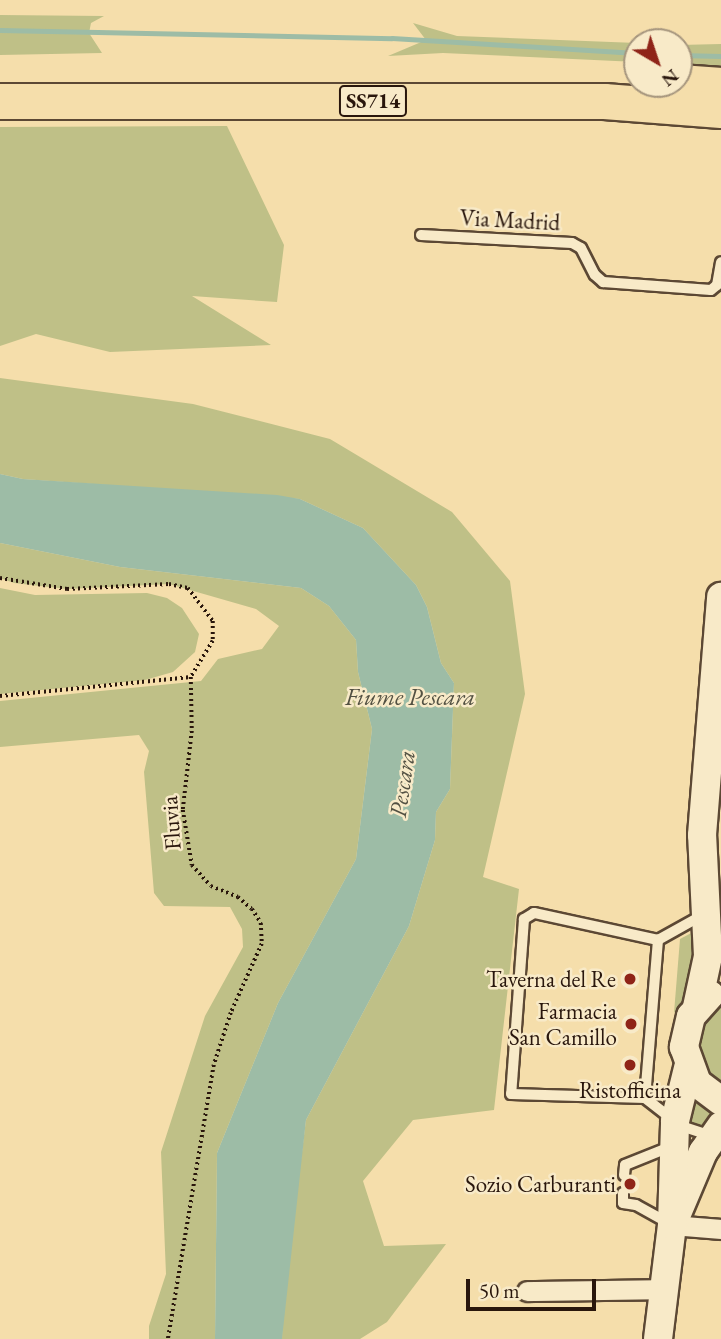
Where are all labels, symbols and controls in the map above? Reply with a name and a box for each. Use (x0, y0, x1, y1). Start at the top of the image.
north arrow (623, 28, 693, 98)
text: N (656, 64, 684, 93)
road number: SS714 (338, 84, 408, 119)
street label: Via Madrid (459, 204, 561, 236)
water label: Fiume Pescara (345, 683, 475, 711)
water label: Pescara (383, 749, 421, 819)
street label: Fluvia (155, 795, 187, 851)
place label: Taverna del Re (486, 965, 616, 993)
marker: Taverna del Re (622, 971, 638, 987)
place label: Farmacia San Camillo (509, 997, 617, 1051)
marker: Farmacia San Camillo (623, 1016, 639, 1032)
marker: Ristofficina (622, 1057, 638, 1073)
place label: Ristofficina (579, 1076, 681, 1104)
place label: Sozio Carburanti (465, 1170, 616, 1198)
marker: Sozio Carburanti (622, 1176, 638, 1192)
scale bar (469, 1266, 598, 1310)
text: 50 m (479, 1277, 520, 1304)

